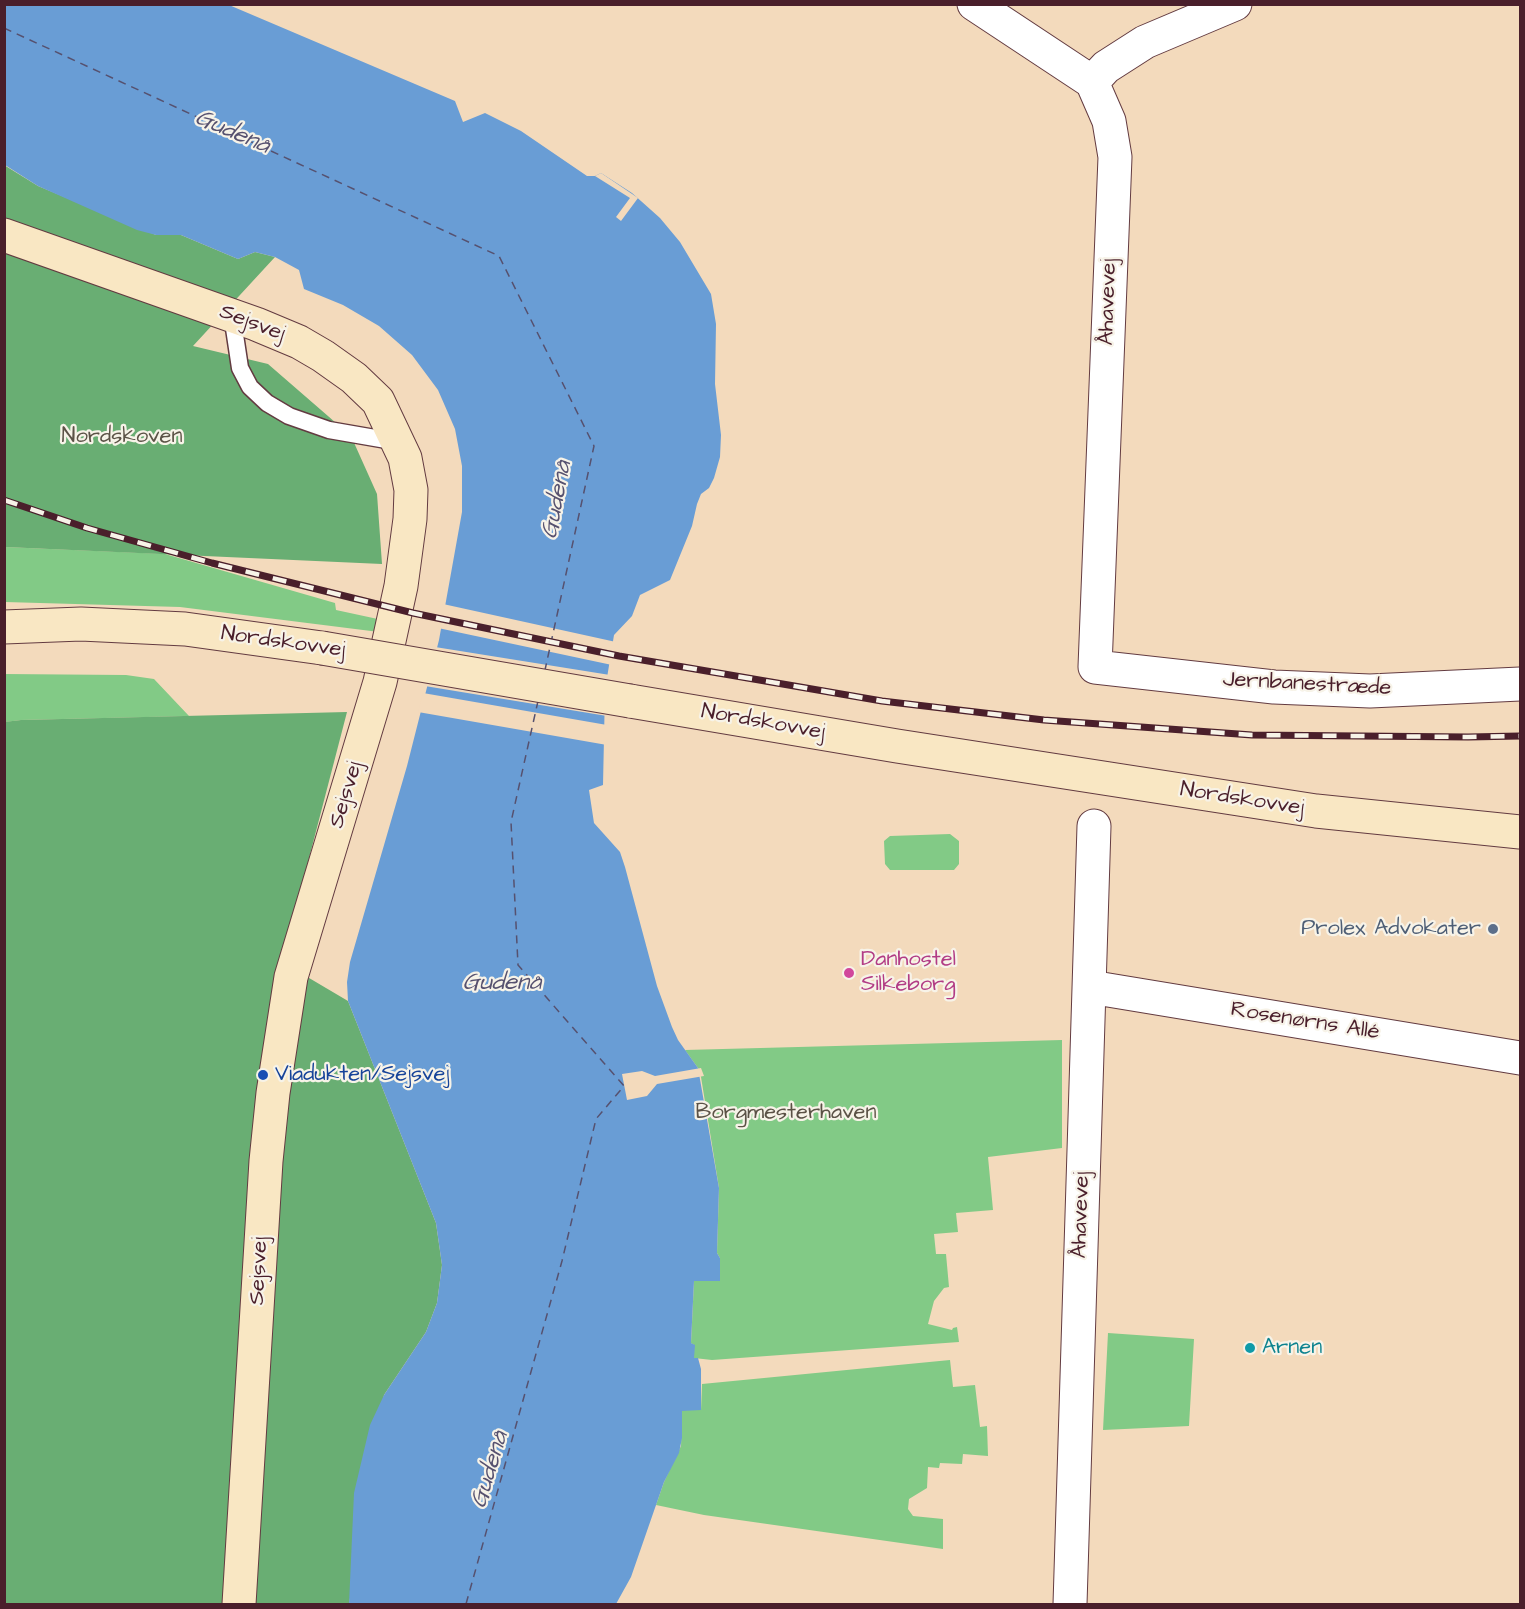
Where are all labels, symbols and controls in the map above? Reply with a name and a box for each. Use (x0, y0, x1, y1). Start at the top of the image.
water label: Gudenå (190, 104, 274, 162)
street label: Åhavevej (1094, 258, 1124, 346)
street label: Sejsvej (215, 299, 289, 349)
park label: Nordskoven (62, 424, 182, 450)
water label: Gudenå (536, 459, 580, 541)
street label: Nordskovvej (219, 621, 347, 665)
street label: Jernbanestræde (1222, 667, 1392, 703)
street label: Nordskovvej (699, 699, 827, 747)
street label: Sejsvej (324, 759, 370, 831)
street label: Nordskovvej (1178, 777, 1306, 823)
place label: Prolex Advokater (1301, 916, 1481, 942)
marker: Prolex Advokater (1486, 922, 1500, 936)
place label: Danhostel Silkeborg (861, 947, 956, 998)
marker: Danhostel Silkeborg (842, 966, 856, 980)
water label: Gudenå (463, 970, 541, 998)
street label: Rosenørns Allé (1229, 997, 1381, 1047)
place label: Viadukten/Sejsvej (275, 1062, 449, 1088)
marker: Viadukten/Sejsvej (256, 1068, 270, 1082)
park label: Borgmesterhaven (696, 1100, 876, 1126)
street label: Åhavevej (1067, 1171, 1097, 1259)
street label: Sejsvej (245, 1236, 275, 1306)
place label: Arnen (1262, 1335, 1322, 1361)
marker: Arnen (1243, 1341, 1257, 1355)
water label: Gudenå (466, 1428, 516, 1512)

